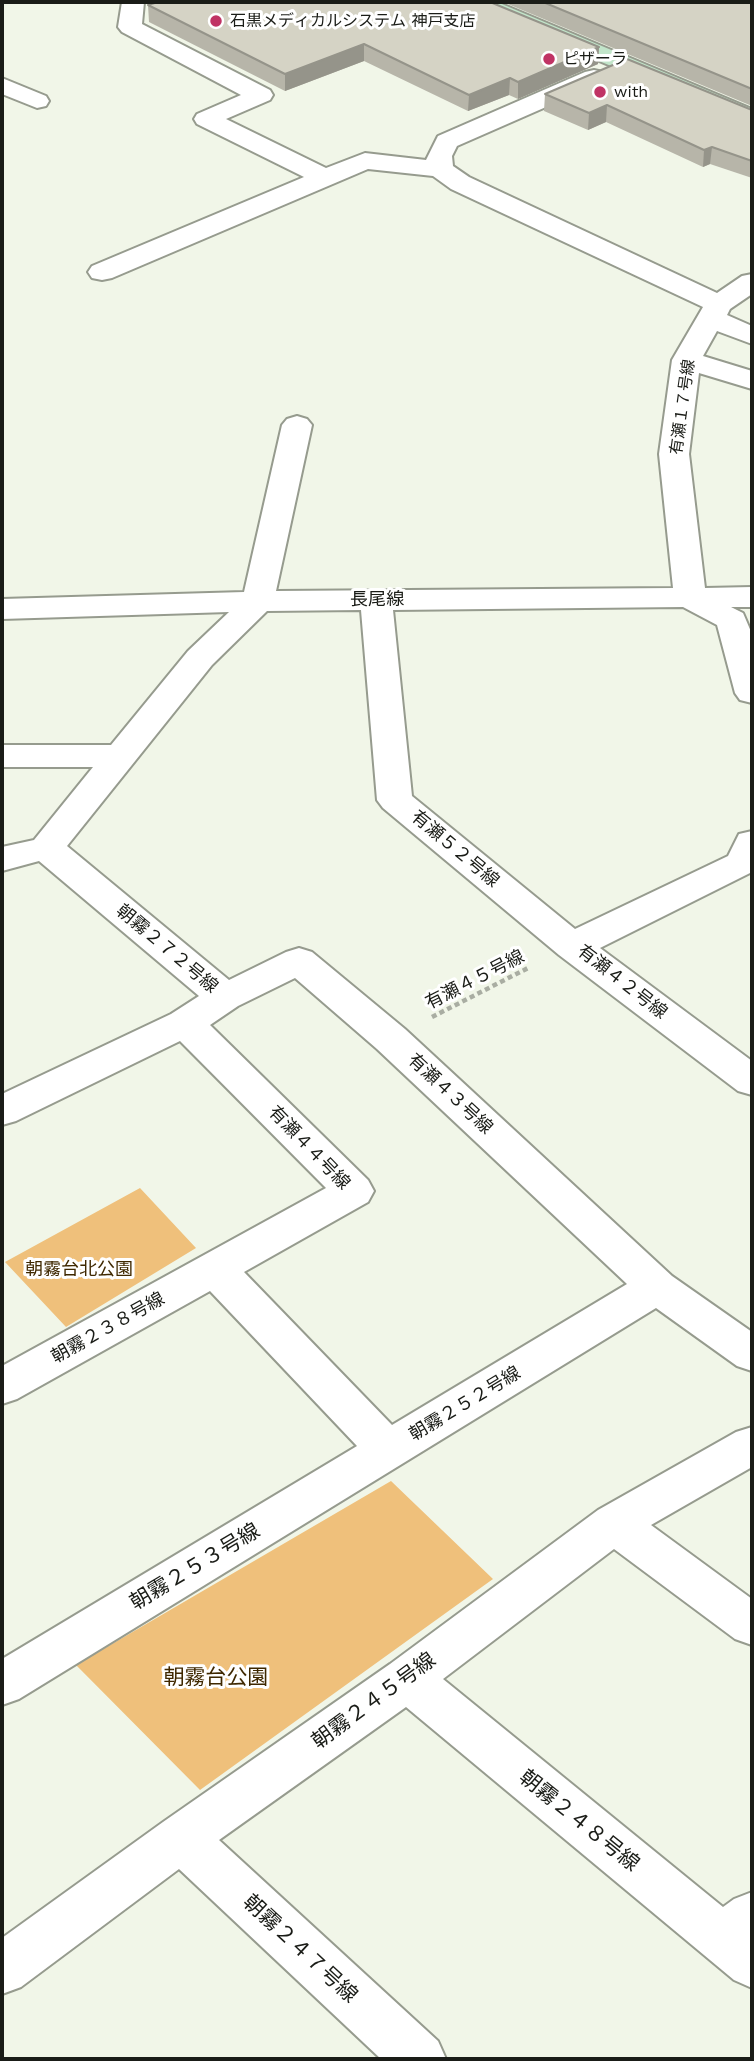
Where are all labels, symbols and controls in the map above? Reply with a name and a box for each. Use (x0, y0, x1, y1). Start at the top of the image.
place label: 石黒メディカルシステム 神戸支店 (230, 11, 475, 31)
marker: 石黒メディカルシステム 神戸支店 (208, 13, 224, 29)
place label: ピザーラ (563, 49, 627, 69)
marker: ピザーラ (541, 51, 557, 67)
place label: with (614, 82, 648, 102)
marker: with (592, 84, 608, 100)
street label: 有瀬１７号線 (667, 358, 699, 456)
street label: 長尾線 (350, 589, 404, 611)
street label: 有瀬５２号線 (407, 806, 503, 892)
street label: 朝霧２７２号線 (112, 900, 222, 998)
street label: 有瀬４２号線 (573, 940, 671, 1024)
street label: 有瀬４５号線 (422, 946, 528, 1014)
street label: 有瀬４３号線 (403, 1049, 497, 1139)
street label: 有瀬４４号線 (264, 1102, 354, 1194)
park label: 朝霧台北公園 (25, 1259, 133, 1281)
street label: 朝霧２３８号線 (48, 1288, 168, 1368)
street label: 朝霧２５２号線 (405, 1362, 525, 1446)
street label: 朝霧２５３号線 (126, 1518, 264, 1616)
street label: 朝霧２４５号線 (307, 1648, 441, 1754)
park label: 朝霧台公園 (164, 1665, 268, 1691)
street label: 朝霧２４８号線 (514, 1765, 644, 1877)
street label: 朝霧２４７号線 (238, 1890, 362, 2008)

